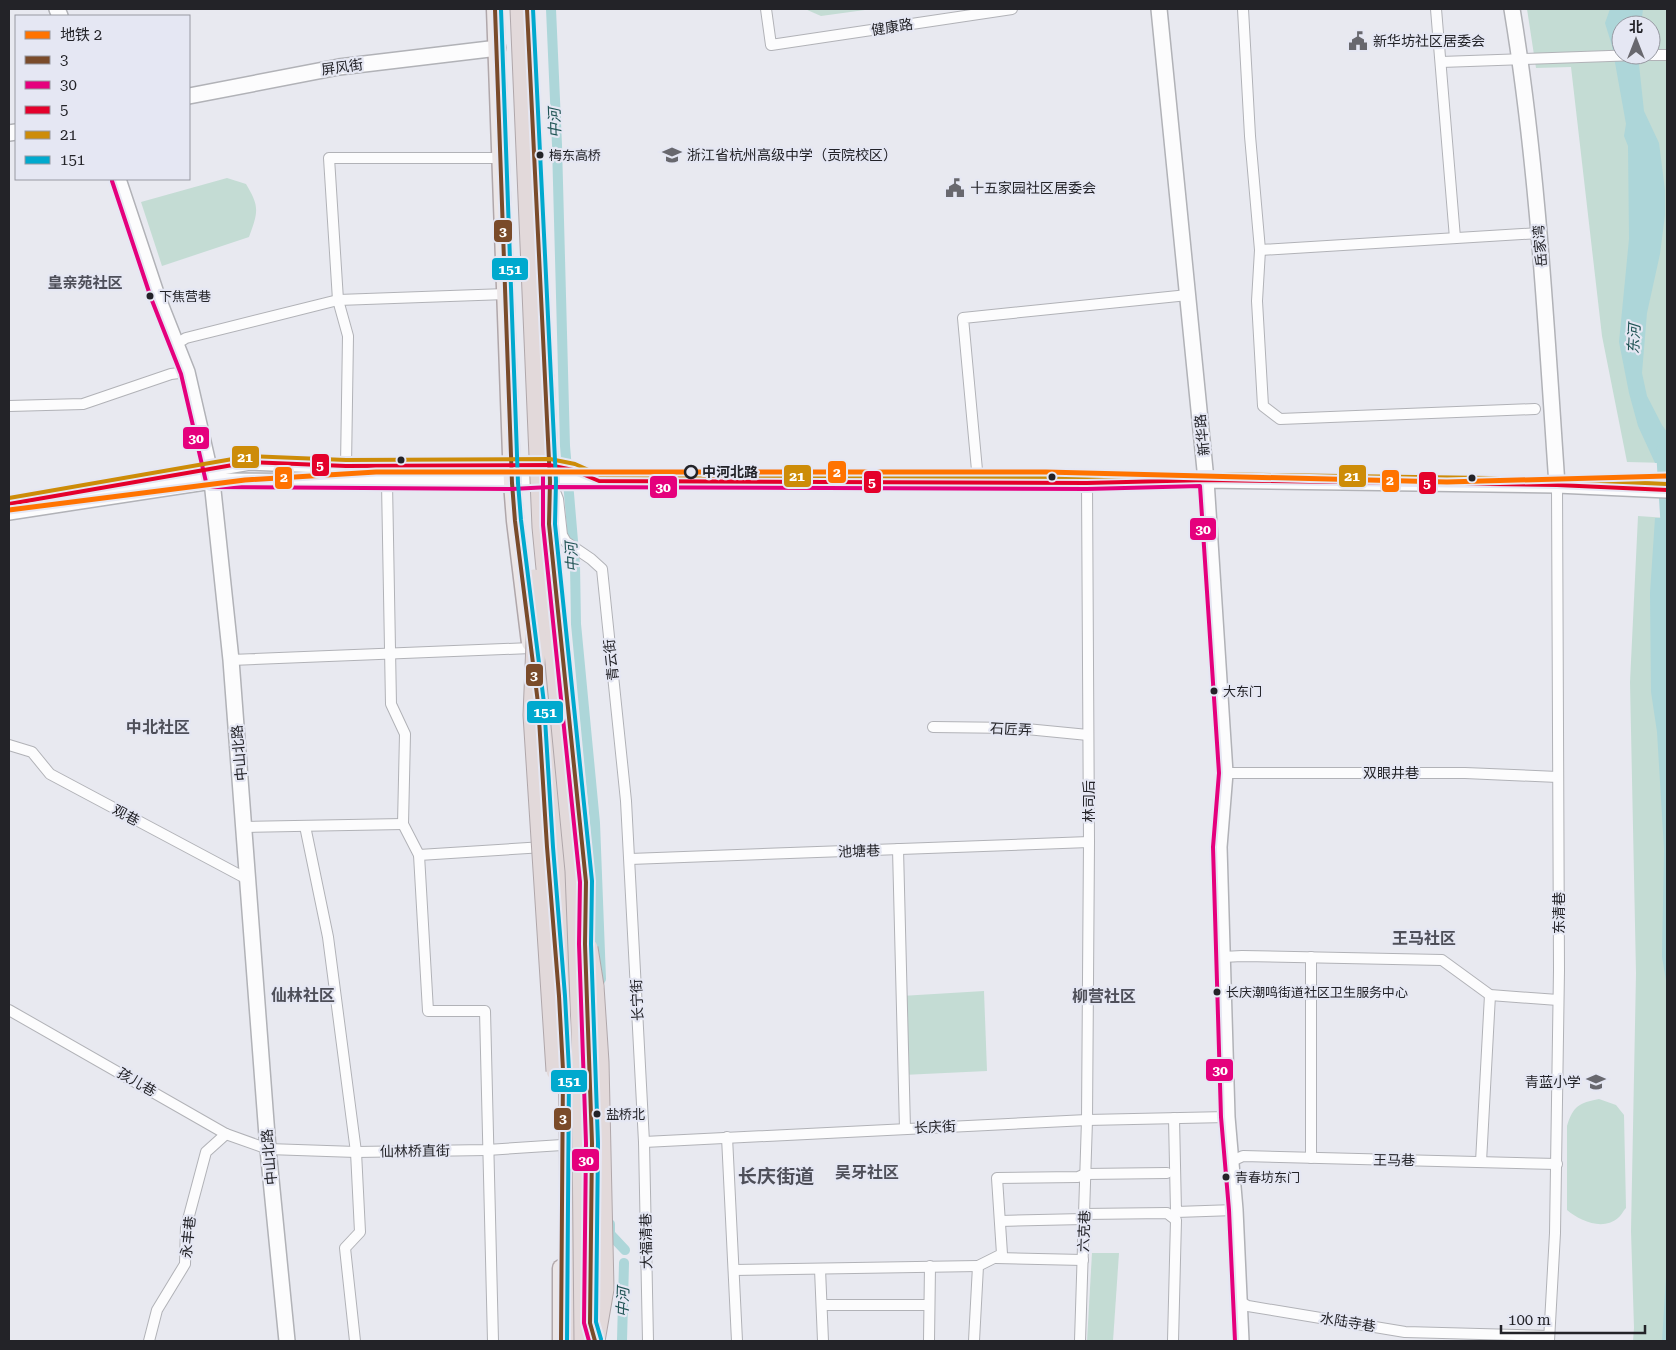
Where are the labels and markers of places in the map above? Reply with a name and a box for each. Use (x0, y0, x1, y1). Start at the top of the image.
public building icon: 新华坊社区居委会 (1347, 30, 1369, 52)
place label: 新华坊社区居委会 (1373, 33, 1485, 49)
school or university icon: 浙江省杭州高级中学（贡院校区） (661, 144, 683, 166)
place label: 浙江省杭州高级中学（贡院校区） (687, 147, 897, 163)
place label: 梅东高桥 (549, 148, 601, 163)
marker: 梅东高桥 (535, 150, 545, 160)
public building icon: 十五家园社区居委会 (944, 177, 966, 199)
place label: 十五家园社区居委会 (970, 180, 1096, 196)
place label: 下焦营巷 (159, 289, 211, 304)
marker: 下焦营巷 (145, 291, 155, 301)
unlabelled marker (396, 455, 406, 465)
place label: 中河北路 (702, 464, 758, 480)
marker: 中河北路 (684, 465, 698, 479)
unlabelled marker (1047, 472, 1057, 482)
unlabelled marker (1467, 473, 1477, 483)
place label: 大东门 (1223, 684, 1262, 699)
marker: 大东门 (1209, 686, 1219, 696)
place label: 长庆潮鸣街道社区卫生服务中心 (1226, 985, 1408, 1000)
marker: 长庆潮鸣街道社区卫生服务中心 (1212, 987, 1222, 997)
school or university icon: 青蓝小学 (1585, 1071, 1607, 1093)
place label: 青蓝小学 (1525, 1074, 1581, 1090)
place label: 盐桥北 (606, 1107, 645, 1122)
marker: 盐桥北 (592, 1109, 602, 1119)
place label: 青春坊东门 (1235, 1170, 1300, 1185)
marker: 青春坊东门 (1221, 1172, 1231, 1182)

